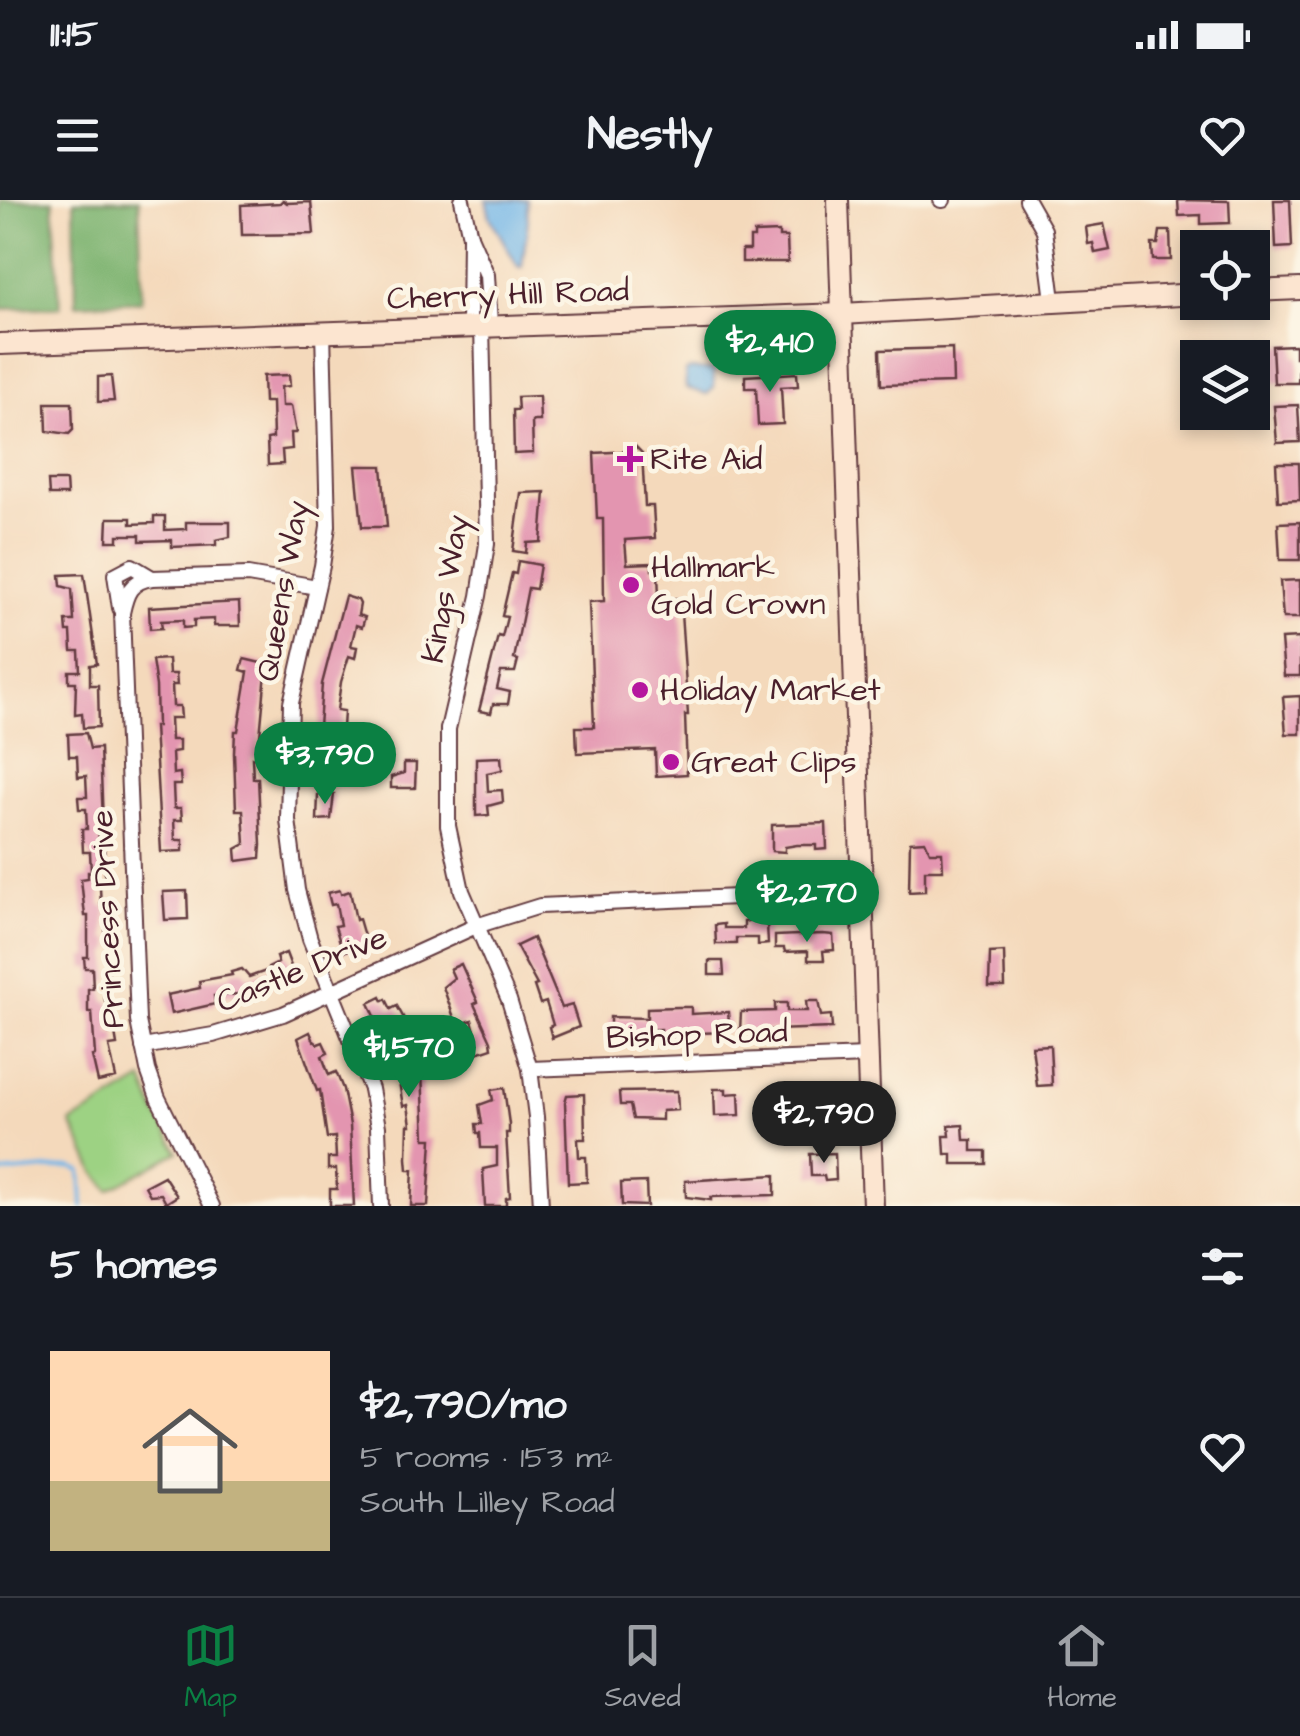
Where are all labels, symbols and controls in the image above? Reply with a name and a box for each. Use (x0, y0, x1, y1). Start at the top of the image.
text: 11:15 (50, 9, 98, 61)
text: Nestly (587, 104, 713, 166)
icon: menu (50, 108, 105, 163)
icon: heart (1195, 108, 1250, 163)
map controls (1180, 230, 1270, 430)
button: locate (1180, 230, 1270, 320)
street label: Cherry Hill Road (386, 268, 630, 322)
pin: $2,410 (689, 310, 851, 395)
text: $2,410 (726, 320, 814, 365)
button: layers (1180, 340, 1270, 430)
place label: Rite Aid (650, 437, 762, 482)
marker: Rite Aid (619, 448, 641, 470)
street label: Queens Way (245, 497, 321, 685)
street label: Kings Way (411, 511, 481, 667)
place label: Hallmark Gold Crown (651, 545, 826, 627)
marker: Hallmark Gold Crown (620, 574, 642, 596)
place label: Holiday Market (660, 668, 881, 713)
marker: Holiday Market (629, 679, 651, 701)
pin: $3,790 (244, 722, 406, 807)
text: $3,790 (276, 732, 374, 777)
place label: Great Clips (691, 740, 857, 785)
marker: Great Clips (660, 751, 682, 773)
street label: Princess Drive (80, 809, 136, 1029)
pin: $2,270 (726, 860, 888, 945)
text: $2,270 (757, 870, 857, 915)
street label: Castle Drive (210, 915, 394, 1025)
street label: Bishop Road (605, 1009, 789, 1061)
pin: $1,570 (328, 1015, 490, 1100)
text: $1,570 (364, 1025, 454, 1070)
pin: $2,790 (743, 1081, 905, 1166)
text: $2,790 (774, 1091, 874, 1136)
text: 5 homes (50, 1237, 217, 1295)
icon: filters (1195, 1239, 1250, 1294)
text: $2,790/mo (360, 1377, 567, 1435)
icon: home (130, 1391, 250, 1511)
icon: heart (1195, 1424, 1250, 1479)
text: 5 rooms · 153 m² (360, 1435, 613, 1480)
text: South Lilley Road (360, 1480, 615, 1525)
tab: Map (183, 1618, 238, 1717)
tab: Saved (605, 1618, 681, 1717)
tab: Home (1047, 1618, 1117, 1717)

